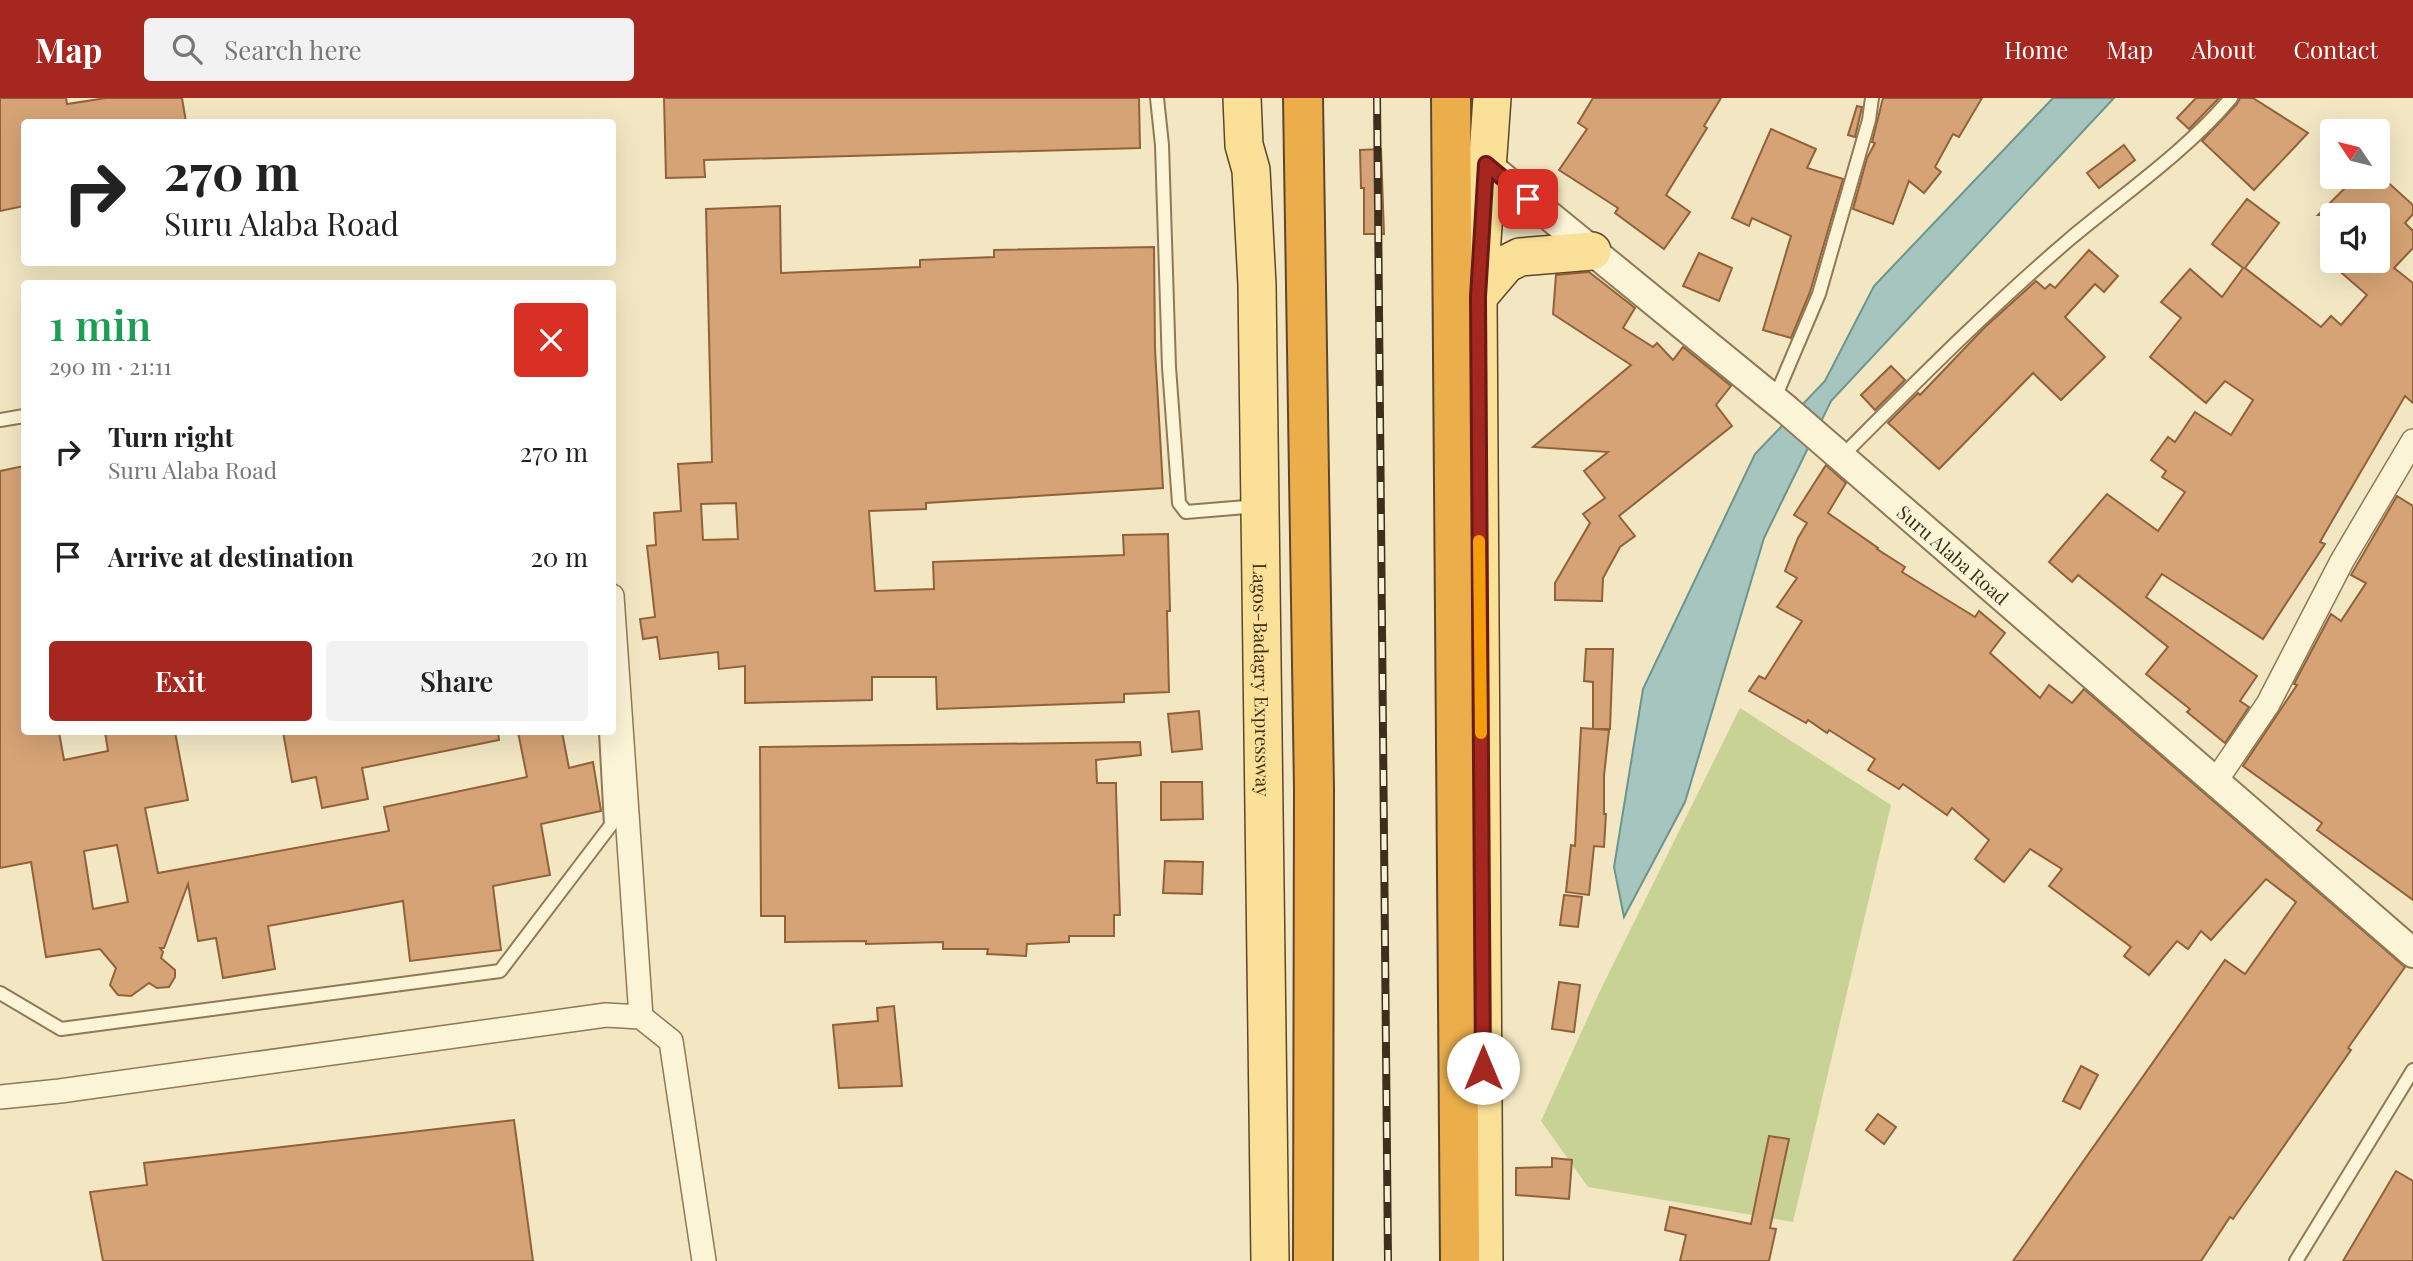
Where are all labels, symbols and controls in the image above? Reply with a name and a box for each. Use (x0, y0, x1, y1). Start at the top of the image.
search box (144, 18, 634, 81)
text: Map (35, 27, 102, 71)
icon: search (168, 30, 206, 68)
text: Search here (224, 32, 362, 67)
text: Home (2004, 33, 2068, 65)
text: Map (2106, 33, 2153, 65)
text: About (2191, 33, 2255, 65)
text: Contact (2293, 33, 2378, 65)
north arrow (2320, 119, 2390, 189)
map controls (2320, 119, 2390, 273)
text: 270 m (164, 138, 299, 203)
icon: right (49, 147, 140, 238)
pin (1498, 169, 1558, 229)
icon: arrive (1509, 180, 1547, 218)
text: Suru Alaba Road (164, 201, 399, 244)
button: sound (2320, 203, 2390, 273)
text: 1 min (49, 296, 151, 352)
button: close (514, 303, 588, 377)
text: 290 m · 21:11 (49, 350, 172, 381)
text: Turn right (108, 419, 234, 454)
icon: right (49, 433, 87, 471)
text: 270 m (520, 434, 588, 469)
text: Suru Alaba Road (108, 454, 277, 485)
street label: Suru Alaba Road (1892, 499, 2015, 610)
icon: arrive (49, 538, 87, 576)
text: Arrive at destination (108, 539, 354, 574)
text: 20 m (530, 539, 588, 574)
street label: Lagos-Badagry Expressway (1248, 563, 1277, 797)
button: Exit (49, 641, 312, 721)
button: Share (326, 641, 588, 721)
position arrow (1446, 1031, 1520, 1105)

